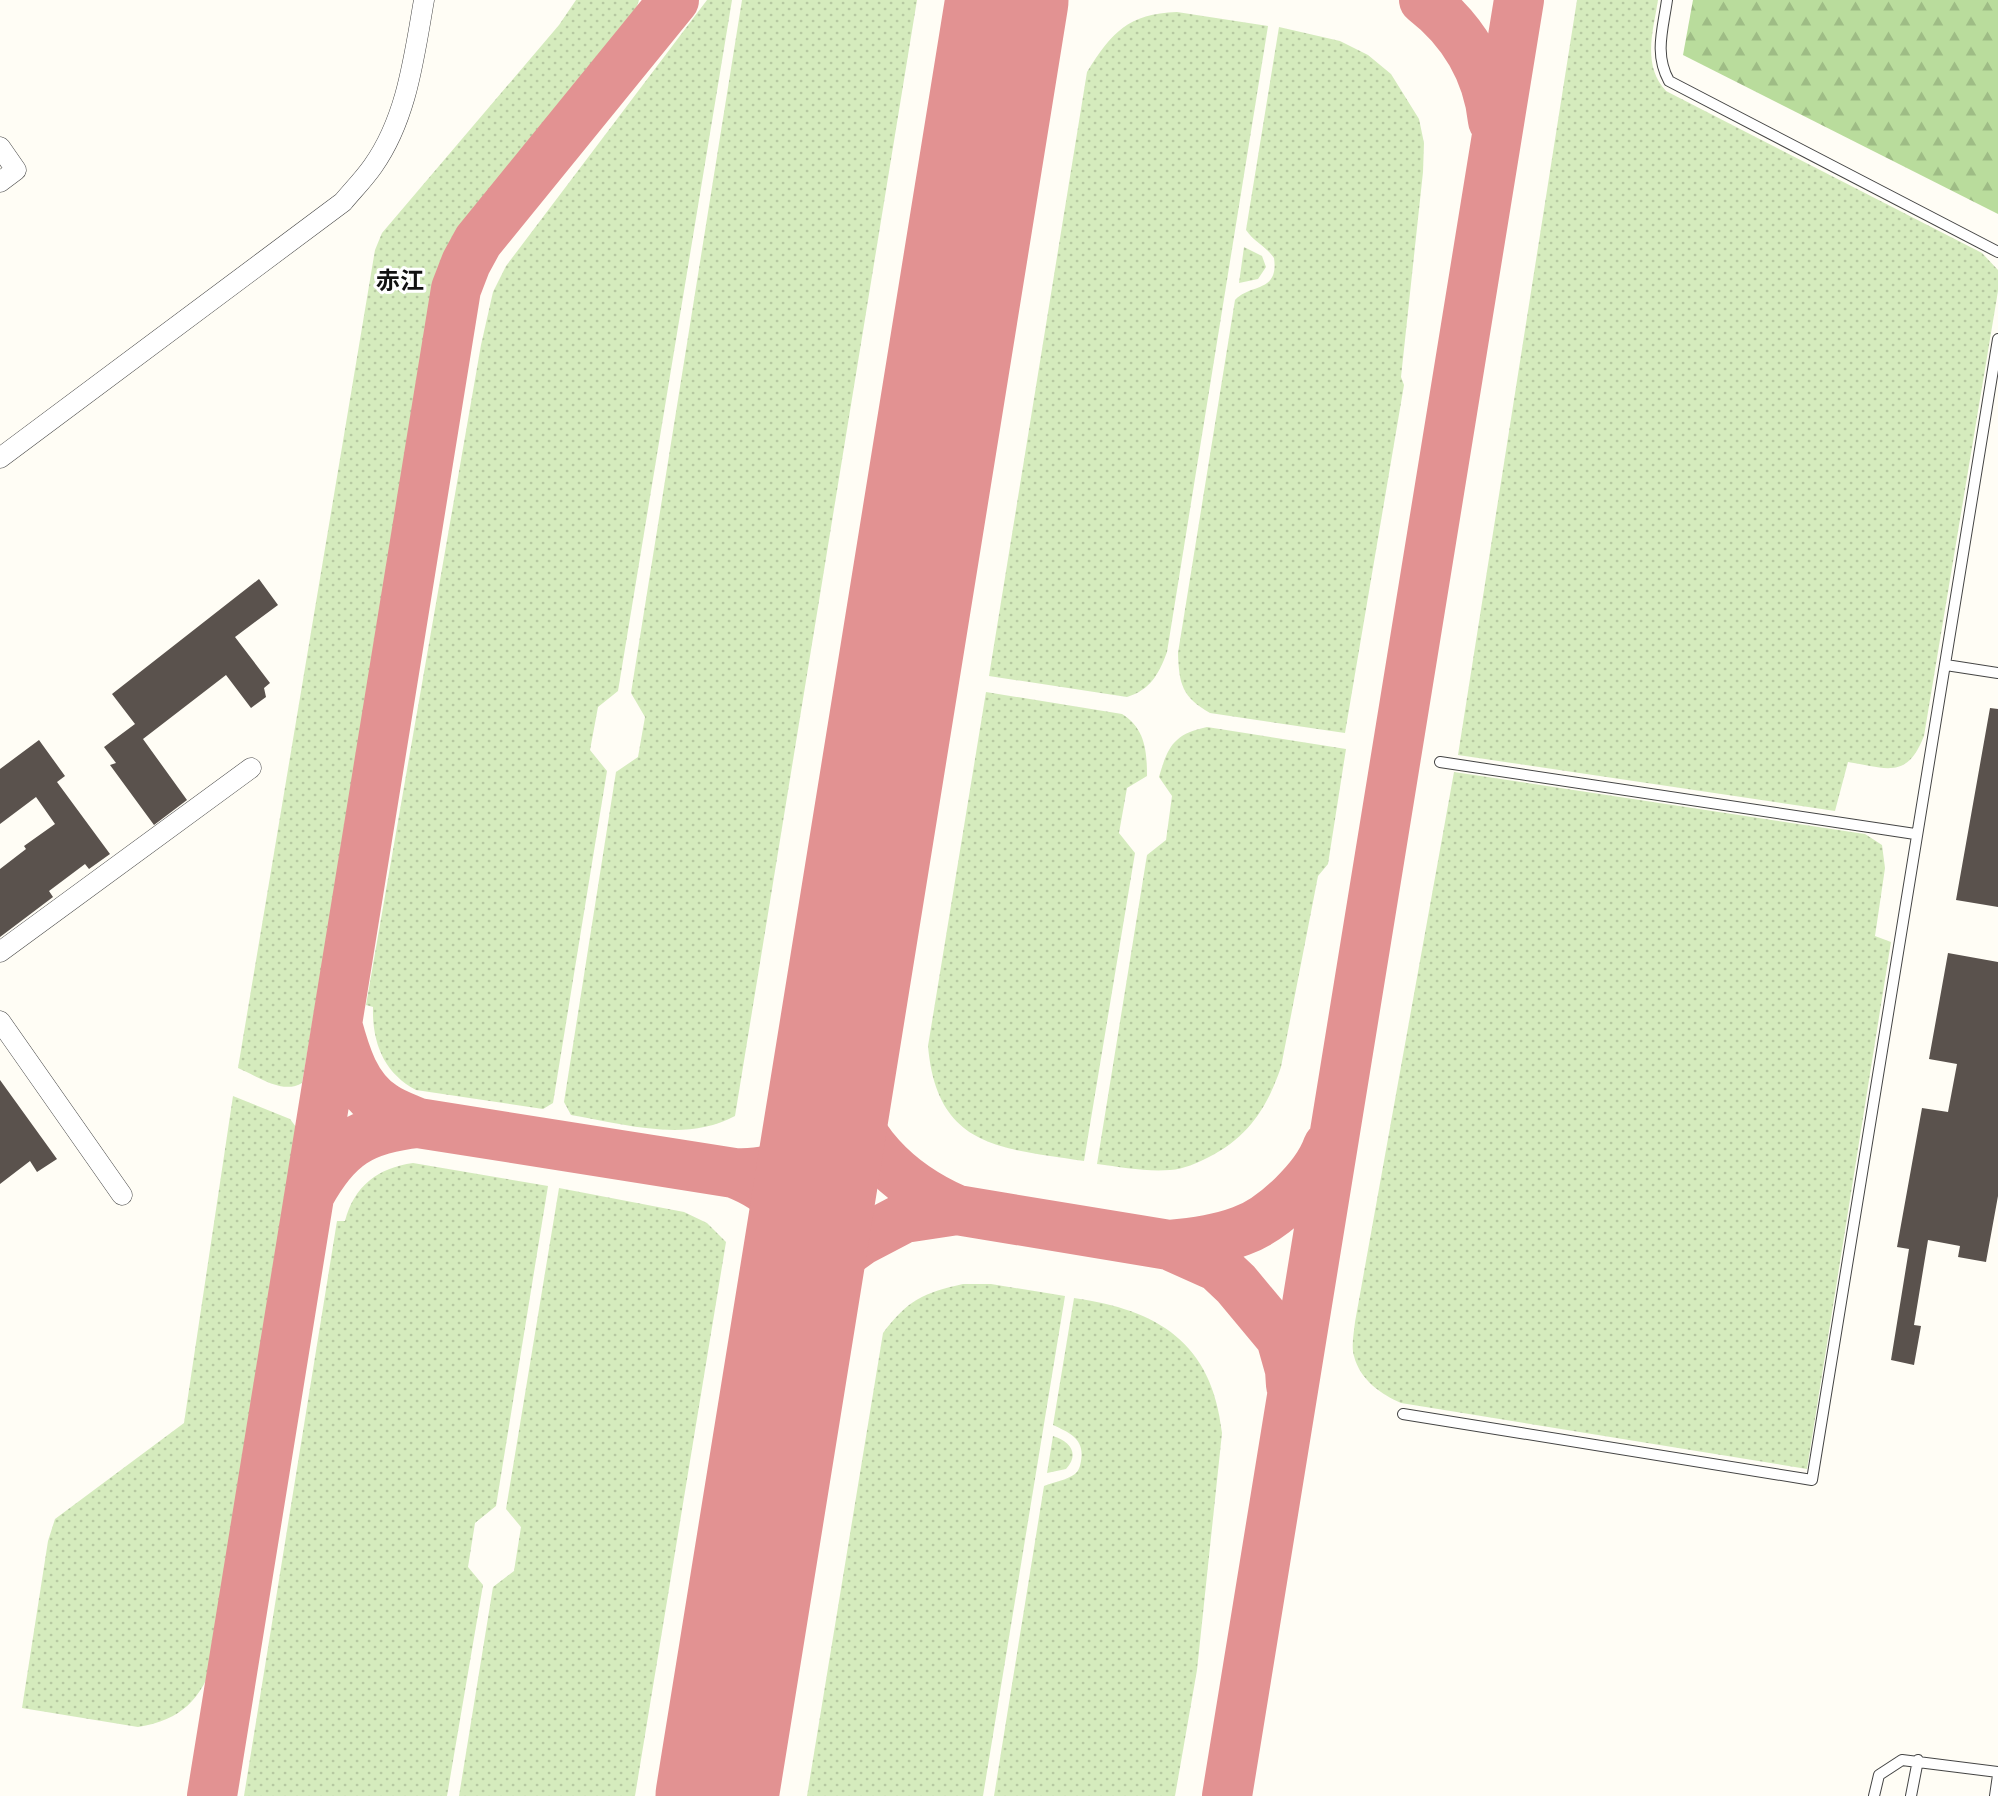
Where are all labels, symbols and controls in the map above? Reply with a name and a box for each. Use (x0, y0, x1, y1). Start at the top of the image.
district label: 赤江 (376, 265, 424, 296)

